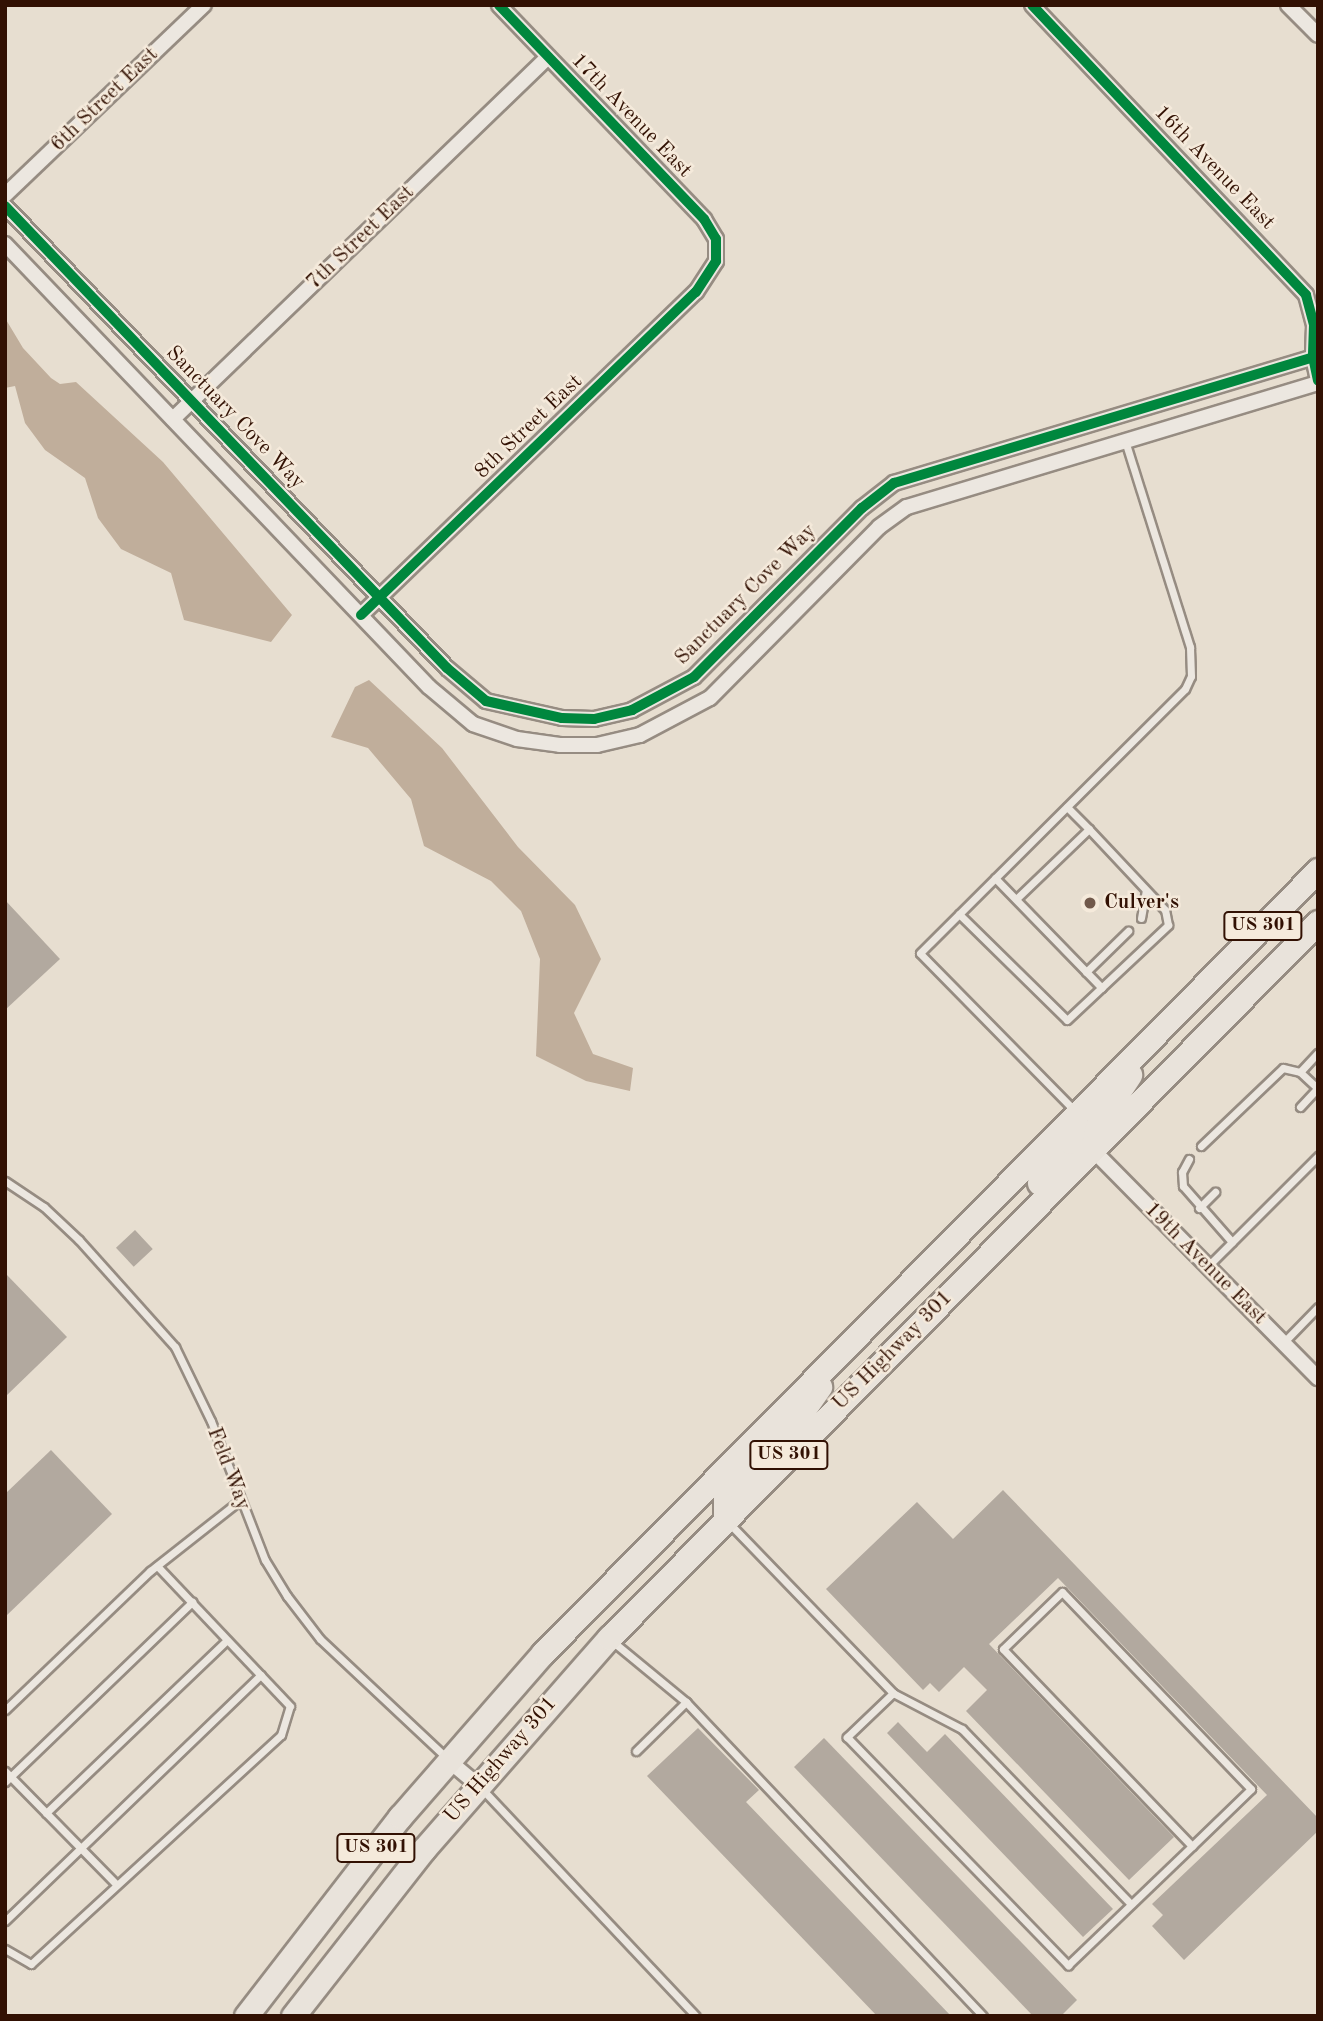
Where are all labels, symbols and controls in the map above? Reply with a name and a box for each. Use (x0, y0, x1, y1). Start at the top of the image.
street label: 6th Street East (46, 42, 164, 158)
street label: 17th Avenue East (565, 49, 697, 183)
street label: 16th Avenue East (1148, 101, 1280, 235)
street label: 7th Street East (302, 180, 420, 296)
street label: Sanctuary Cove Way (160, 341, 310, 495)
street label: 8th Street East (470, 369, 588, 485)
street label: Sanctuary Cove Way (670, 519, 822, 671)
place label: Culver's (1104, 890, 1179, 916)
marker: Culver's (1082, 895, 1098, 911)
road number: US 301 (1223, 910, 1303, 942)
street label: 19th Avenue East (1138, 1197, 1272, 1331)
street label: US Highway 301 (828, 1286, 958, 1416)
street label: Feld Way (201, 1424, 255, 1514)
road number: US 301 (749, 1440, 829, 1470)
street label: US Highway 301 (439, 1692, 563, 1828)
road number: US 301 (336, 1832, 416, 1864)

